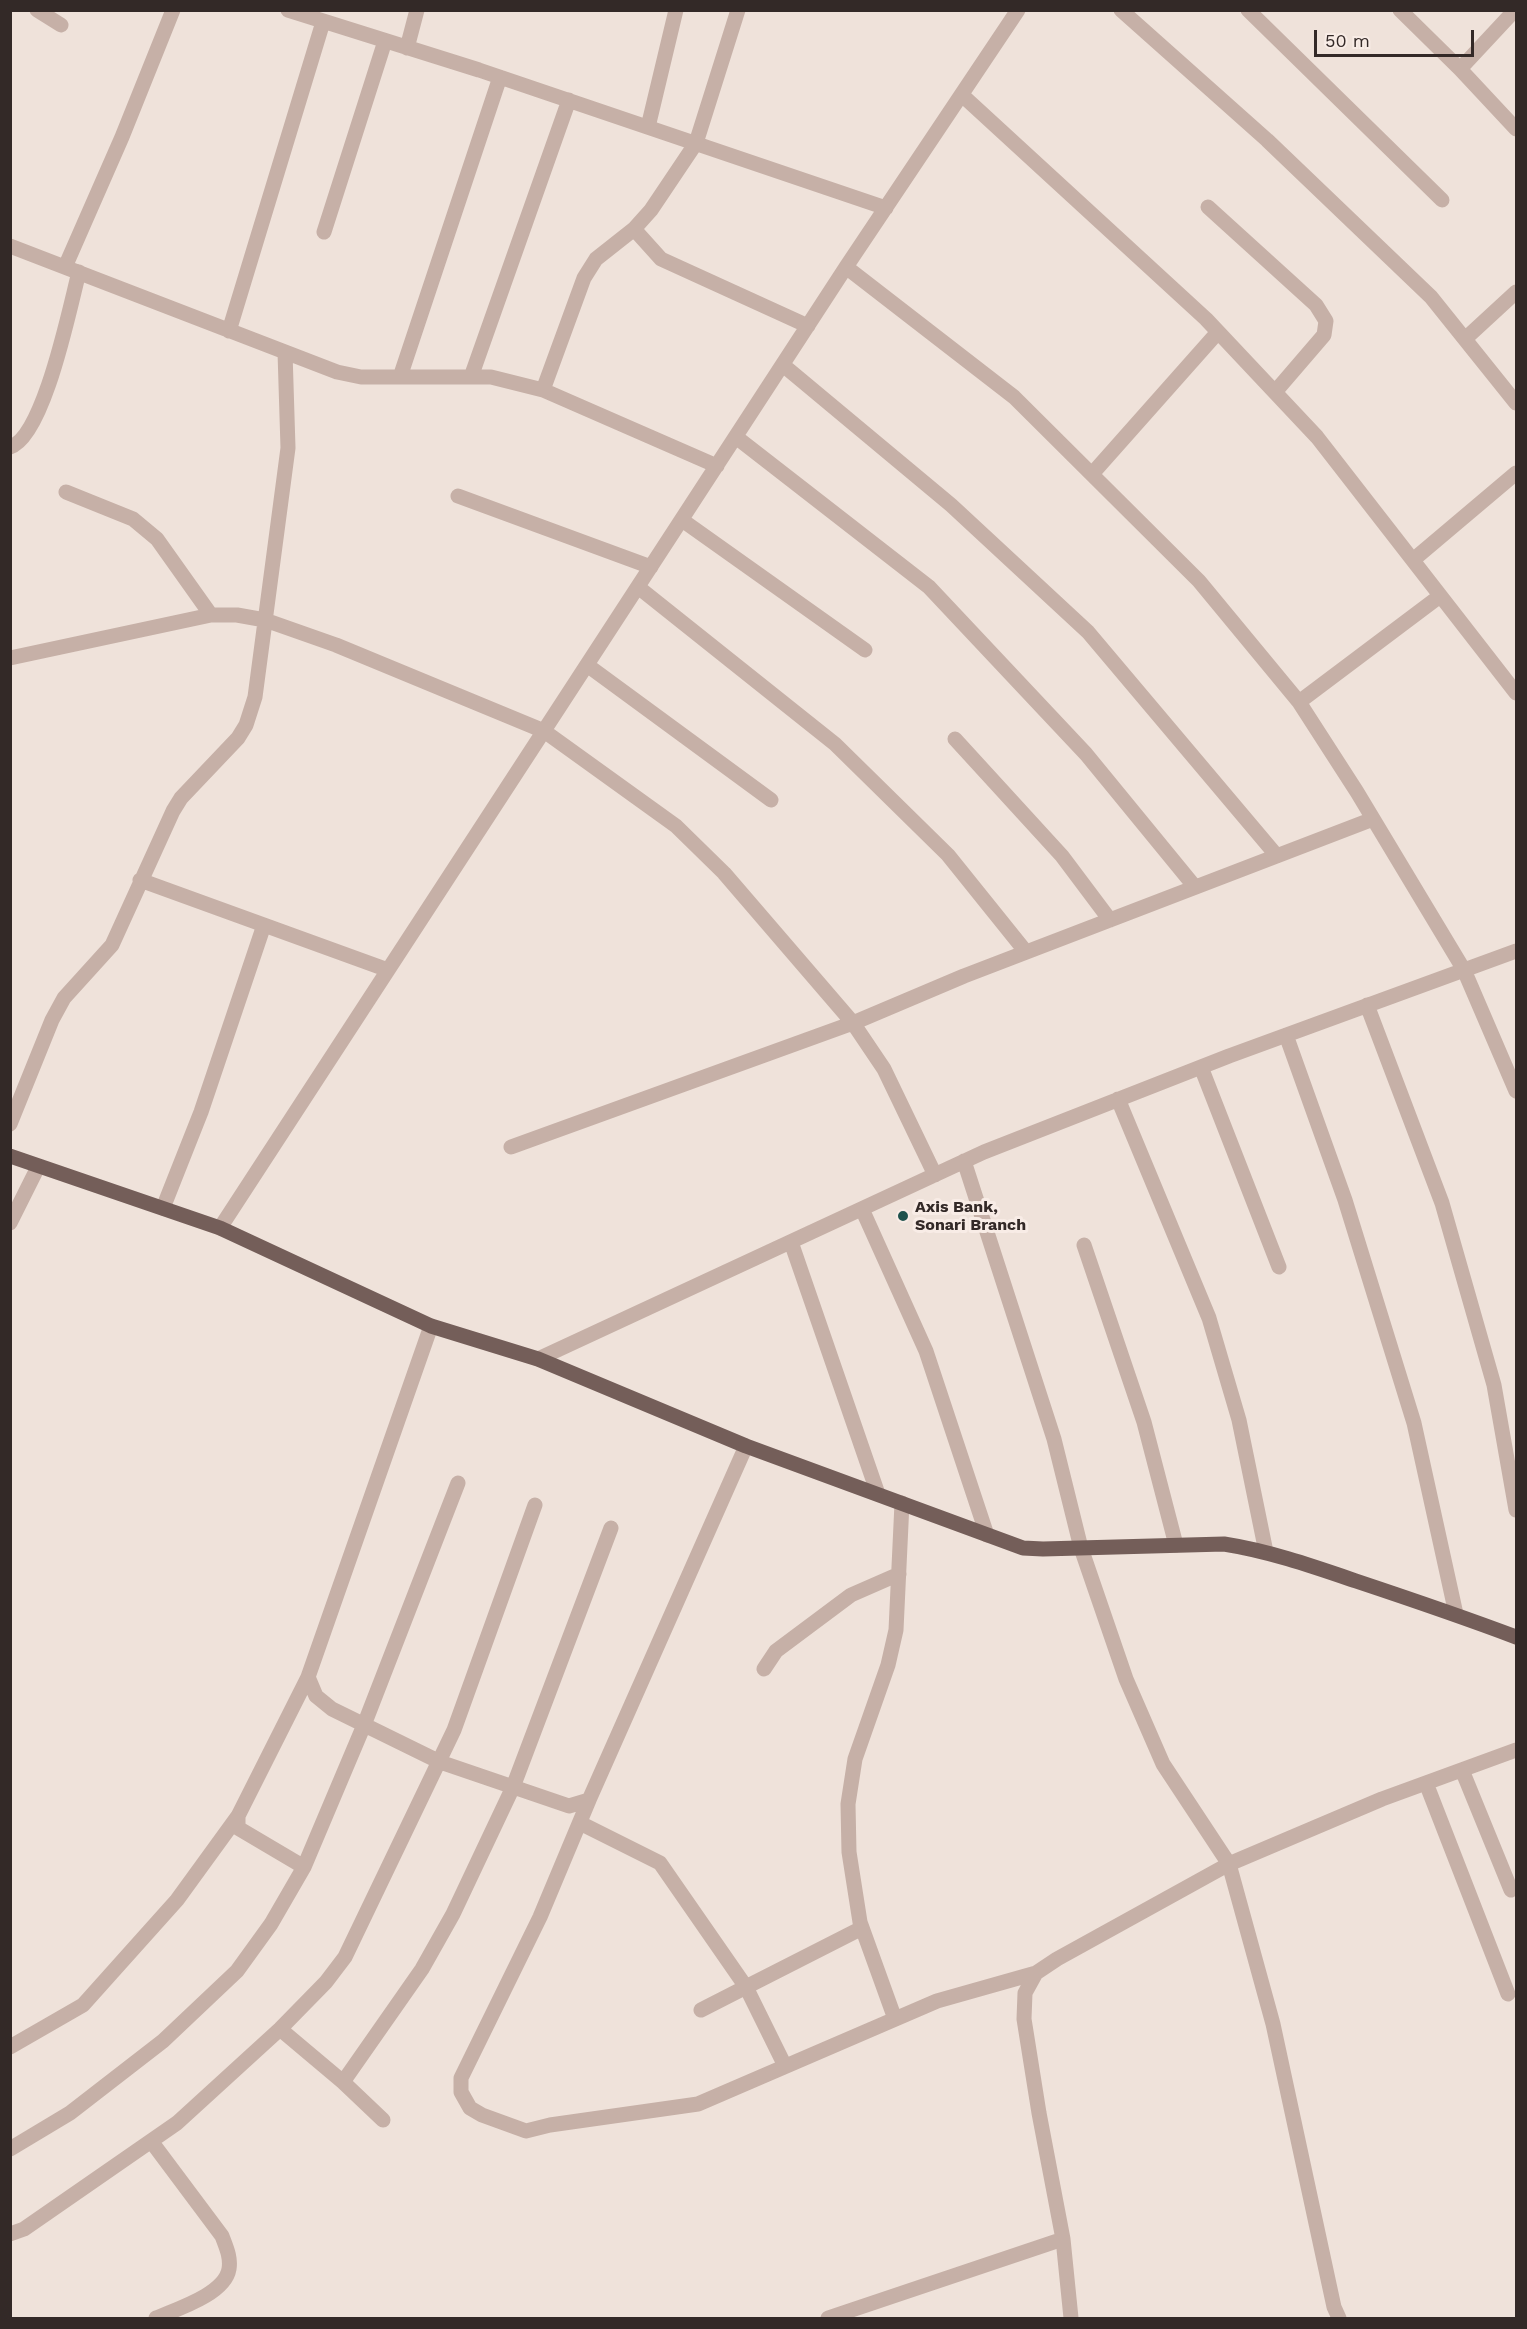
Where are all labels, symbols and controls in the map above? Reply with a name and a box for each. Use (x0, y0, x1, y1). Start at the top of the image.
scale bar (1317, 18, 1478, 56)
text: 50 m (1325, 30, 1370, 51)
place label: Axis Bank, Sonari Branch (915, 1197, 1026, 1235)
marker: Axis Bank, Sonari Branch (896, 1209, 910, 1223)

